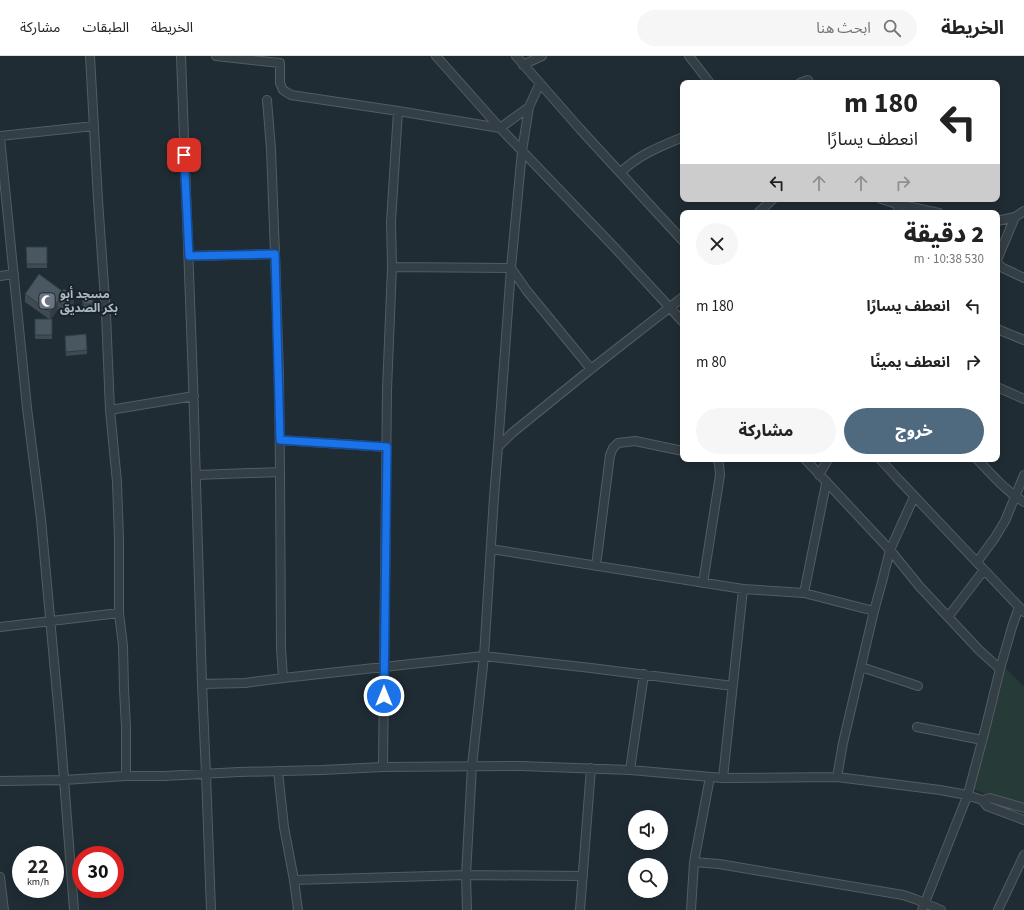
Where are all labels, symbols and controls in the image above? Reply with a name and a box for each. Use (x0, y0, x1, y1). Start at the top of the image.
search box (637, 10, 917, 46)
text: الخريطة (941, 15, 1004, 42)
icon: search (881, 17, 903, 39)
text: مشاركة (20, 18, 60, 38)
text: الطبقات (82, 18, 129, 38)
text: الخريطة (151, 18, 193, 38)
text: ابحث هنا (816, 18, 871, 39)
text: 180 m (844, 83, 918, 123)
icon: left (932, 96, 984, 148)
text: انعطف يسارًا (827, 127, 918, 152)
pin (167, 138, 201, 172)
icon: arrive (173, 144, 195, 166)
icon: left (766, 172, 788, 194)
icon: ahead (808, 172, 830, 194)
icon: ahead (850, 172, 872, 194)
icon: right (892, 172, 914, 194)
text: 2 دقيقة (904, 217, 984, 252)
button: close (696, 223, 738, 265)
text: 530 m · 10:38 (914, 250, 984, 268)
place label: مسجد أبو بكر الصديق (60, 286, 118, 317)
mosque icon: مسجد أبو بكر الصديق (37, 291, 57, 311)
icon: left (962, 295, 984, 317)
text: 180 m (696, 296, 734, 317)
text: انعطف يسارًا (866, 296, 950, 317)
icon: right (962, 351, 984, 373)
text: 80 m (696, 352, 726, 373)
text: انعطف يمينًا (870, 352, 950, 373)
button: مشاركة (696, 408, 836, 454)
button: خروج (844, 408, 984, 454)
position arrow (363, 675, 405, 717)
map controls (628, 810, 668, 898)
button: sound (628, 810, 668, 850)
speed limit sign: 30 (72, 846, 124, 898)
text: 22 (27, 853, 49, 881)
button: search (628, 858, 668, 898)
text: km/h (27, 875, 49, 889)

